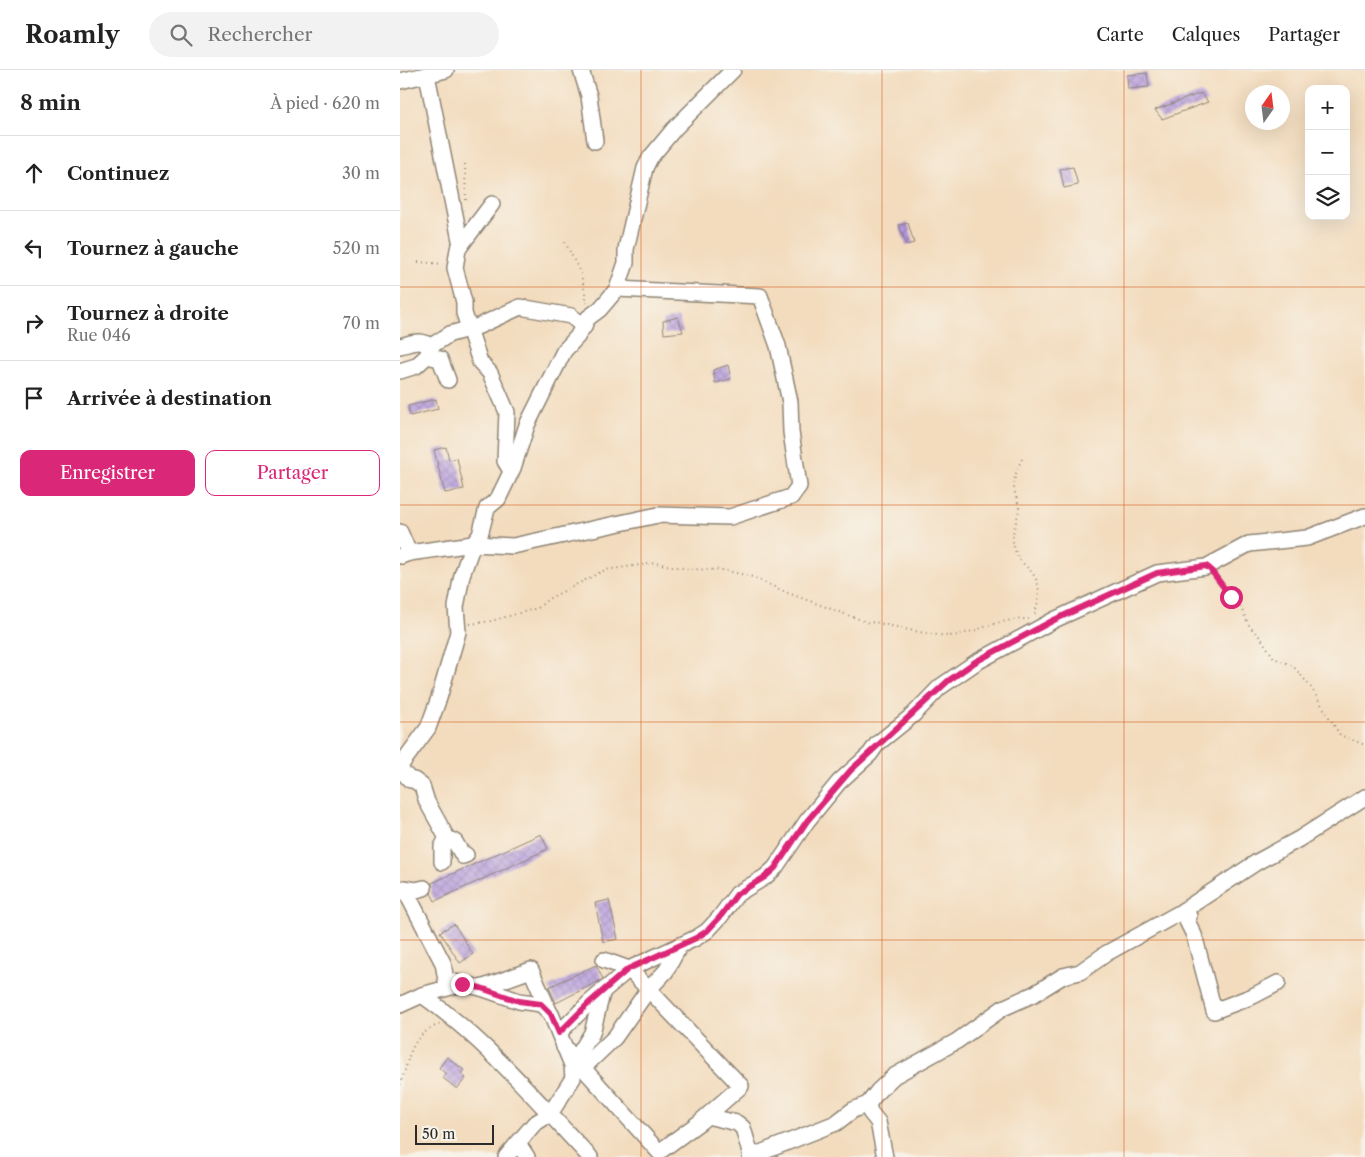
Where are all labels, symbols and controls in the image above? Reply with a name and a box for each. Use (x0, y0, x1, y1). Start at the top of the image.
search box (149, 12, 499, 57)
text: Roamly (25, 20, 119, 49)
icon: search (167, 21, 195, 49)
text: Rechercher (207, 23, 313, 46)
text: Carte (1096, 24, 1144, 46)
text: Calques (1172, 24, 1240, 46)
text: Partager (1268, 24, 1340, 46)
north arrow (1245, 85, 1290, 130)
map controls (1305, 85, 1350, 220)
button: + (1305, 85, 1350, 130)
text: 8 min (20, 90, 81, 115)
text: À pied · 620 m (270, 93, 380, 113)
button: − (1305, 130, 1350, 175)
icon: ahead (20, 159, 48, 187)
text: Continuez (67, 162, 169, 185)
text: 30 m (342, 163, 380, 183)
button: layers (1305, 175, 1350, 220)
icon: left (20, 234, 48, 262)
text: Tournez à gauche (67, 237, 239, 260)
text: 520 m (333, 238, 380, 258)
text: Tournez à droite (67, 302, 229, 325)
icon: right (20, 309, 48, 337)
text: 70 m (343, 313, 380, 333)
text: Rue 046 (67, 325, 131, 345)
icon: arrive (20, 384, 48, 412)
text: Arrivée à destination (67, 387, 272, 410)
button: Enregistrer (20, 450, 195, 496)
button: Partager (205, 450, 380, 496)
route start (1220, 586, 1243, 609)
route end (451, 973, 474, 996)
scale bar (415, 1122, 494, 1145)
text: 50 m (422, 1125, 455, 1143)

